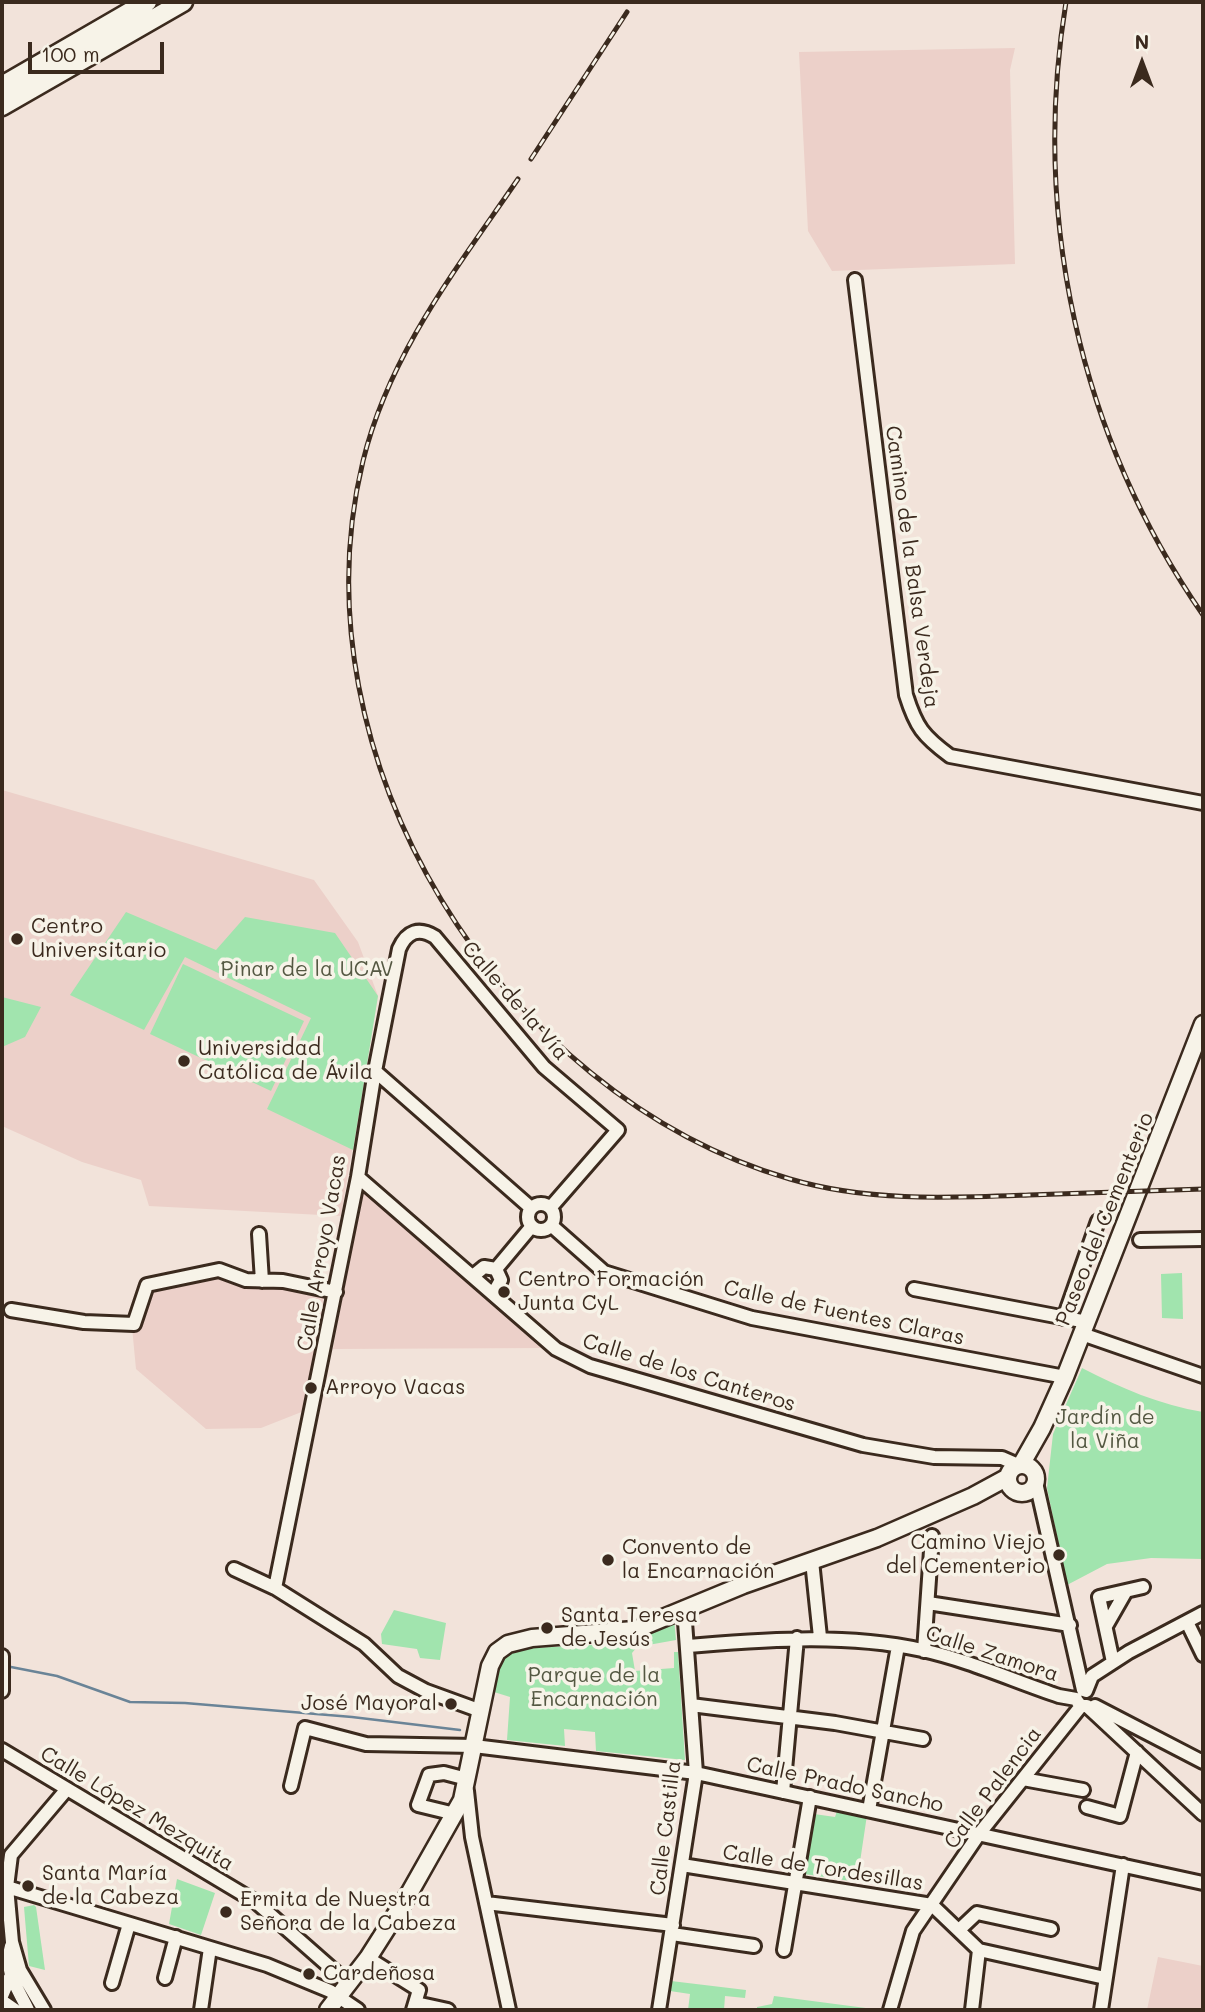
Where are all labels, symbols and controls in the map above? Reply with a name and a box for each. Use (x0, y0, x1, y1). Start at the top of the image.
scale bar (32, 28, 168, 72)
north arrow (1107, 28, 1177, 98)
text: N (1135, 29, 1149, 54)
text: 100 m (41, 40, 100, 67)
street label: Camino de la Balsa Verdeja (880, 424, 944, 710)
place label: Centro Universitario (31, 914, 166, 964)
marker: Centro Universitario (9, 931, 25, 947)
street label: Calle de la Vía (456, 936, 574, 1066)
park label: Pinar de la UCAV (220, 957, 394, 983)
place label: Universidad Católica de Ávila (198, 1036, 373, 1086)
marker: Universidad Católica de Ávila (176, 1053, 192, 1069)
street label: Paseo del Cementerio (1051, 1109, 1159, 1329)
street label: Calle Arroyo Vacas (292, 1153, 352, 1353)
place label: Centro Formación Junta CyL (518, 1267, 704, 1317)
street label: Calle de Fuentes Claras (721, 1275, 967, 1351)
marker: Centro Formación Junta CyL (496, 1284, 512, 1300)
street label: Calle de los Canteros (580, 1329, 798, 1417)
place label: Arroyo Vacas (325, 1375, 465, 1401)
marker: Arroyo Vacas (303, 1380, 319, 1396)
park label: Jardín de la Viña (1055, 1405, 1155, 1455)
place label: Camino Viejo del Cementerio (886, 1530, 1045, 1580)
place label: Convento de la Encarnación (622, 1535, 774, 1585)
marker: Camino Viejo del Cementerio (1051, 1547, 1067, 1563)
marker: Convento de la Encarnación (600, 1552, 616, 1568)
place label: Santa Teresa de Jesús (561, 1603, 698, 1653)
marker: Santa Teresa de Jesús (539, 1620, 555, 1636)
street label: Calle Zamora (922, 1621, 1062, 1687)
park label: Parque de la Encarnación (528, 1663, 660, 1713)
place label: José Mayoral (301, 1691, 437, 1717)
marker: José Mayoral (443, 1696, 459, 1712)
street label: Calle Palencia (939, 1722, 1047, 1854)
street label: Calle López Mezquita (36, 1741, 238, 1877)
street label: Calle Prado Sancho (744, 1752, 946, 1818)
street label: Calle Castilla (645, 1759, 687, 1897)
street label: Calle de Tordesillas (721, 1840, 925, 1896)
place label: Santa María de la Cabeza (42, 1861, 179, 1911)
marker: Santa María de la Cabeza (20, 1878, 36, 1894)
place label: Ermita de Nuestra Señora de la Cabeza (240, 1887, 457, 1937)
marker: Ermita de Nuestra Señora de la Cabeza (218, 1904, 234, 1920)
place label: Cardeñosa (323, 1961, 435, 1987)
marker: Cardeñosa (301, 1966, 317, 1982)

